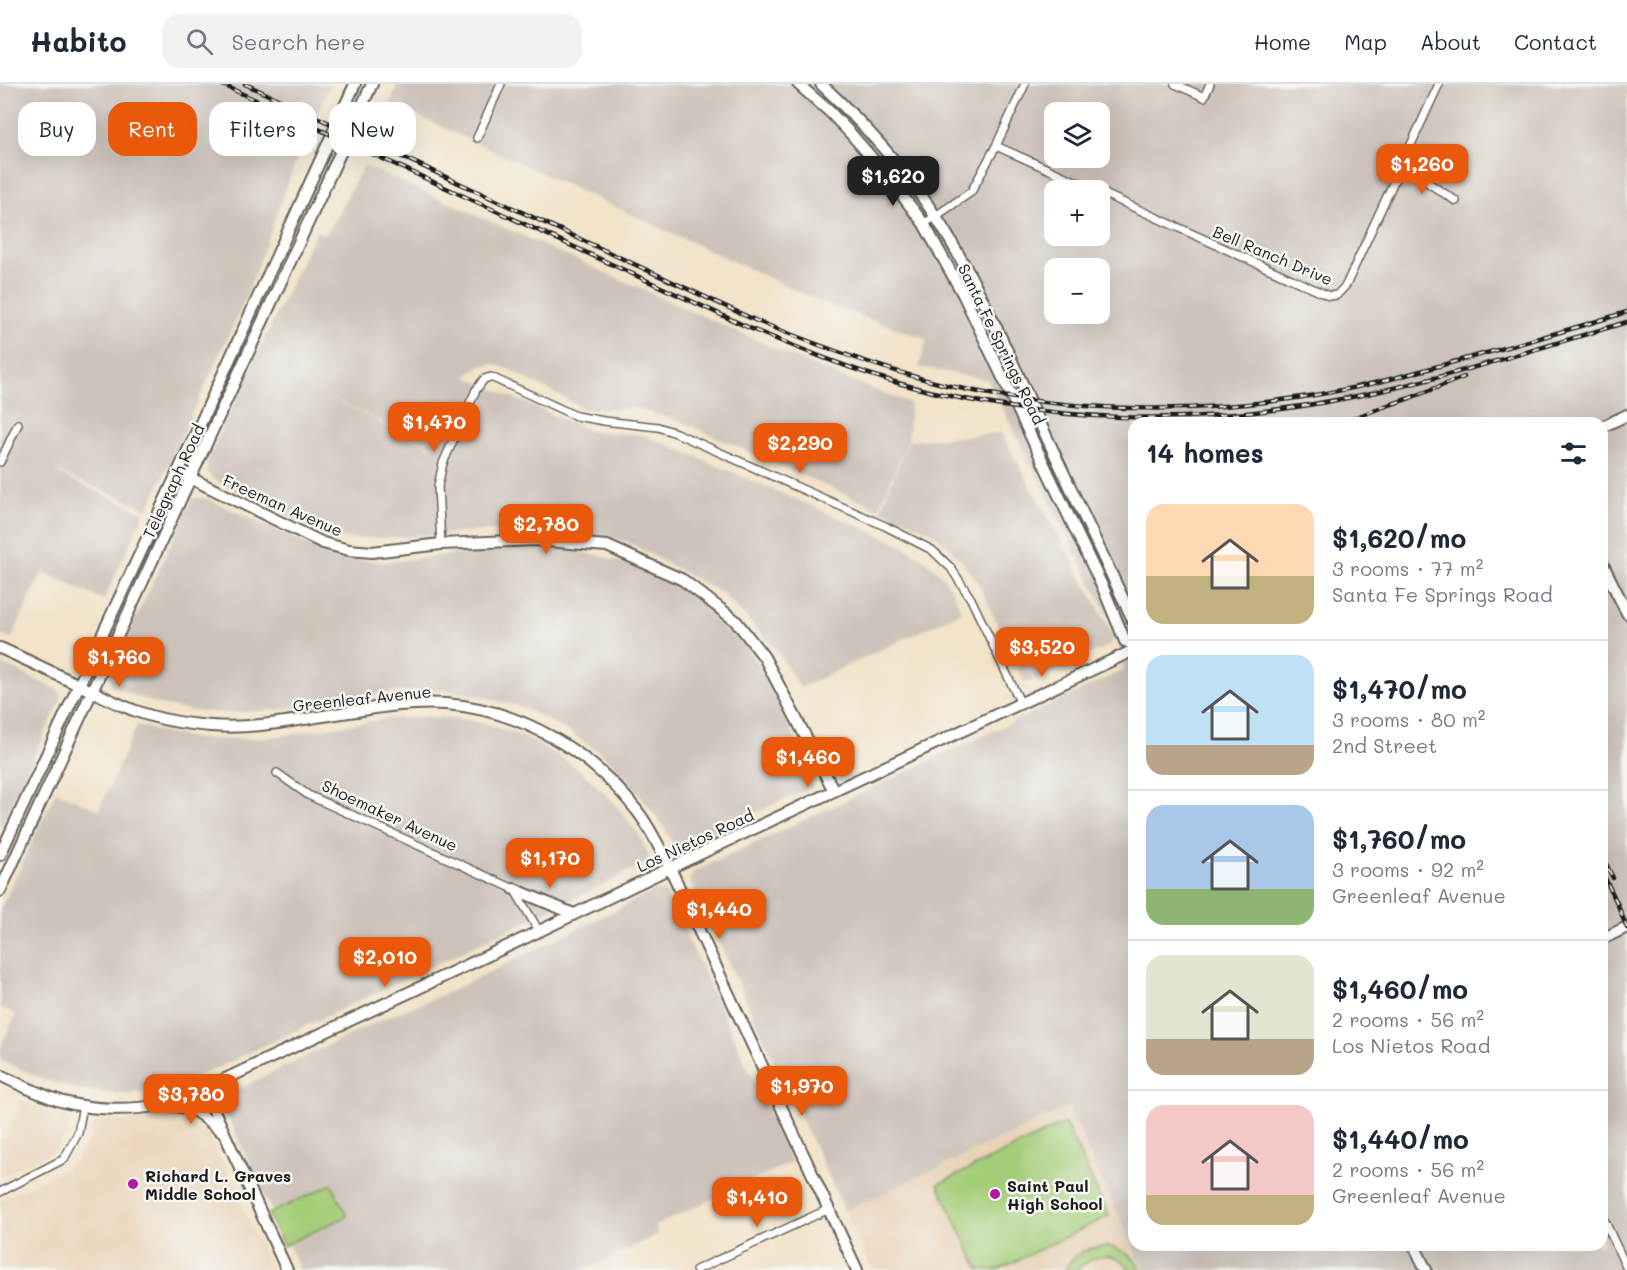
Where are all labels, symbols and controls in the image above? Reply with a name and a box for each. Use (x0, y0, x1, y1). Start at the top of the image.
search box (162, 14, 582, 68)
text: Habito (30, 23, 126, 59)
icon: search (183, 25, 216, 58)
text: Search here (231, 27, 365, 56)
text: Home (1254, 28, 1311, 55)
text: Map (1344, 28, 1387, 55)
text: About (1420, 28, 1481, 55)
text: Contact (1514, 28, 1597, 55)
chip: Buy (18, 102, 96, 156)
chip: Rent (108, 102, 197, 156)
chip: Filters (209, 102, 317, 156)
chip: New (329, 102, 416, 156)
map controls (1044, 102, 1110, 324)
button: layers (1044, 102, 1110, 168)
pin: $1,260 (1373, 144, 1471, 195)
text: $1,260 (1390, 150, 1454, 176)
pin: $1,620 (844, 156, 942, 207)
text: $1,620 (861, 162, 925, 188)
button: + (1044, 180, 1110, 246)
street label: Bell Ranch Drive (1210, 220, 1336, 290)
button: − (1044, 258, 1110, 324)
street label: Santa Fe Springs Road (954, 260, 1050, 428)
pin: $1,470 (385, 402, 483, 453)
text: $1,470 (402, 408, 466, 434)
street label: Telegraph Road (137, 420, 209, 542)
pin: $2,290 (751, 423, 849, 474)
text: $2,290 (767, 429, 833, 455)
text: 14 homes (1146, 436, 1264, 470)
icon: filters (1557, 437, 1590, 470)
street label: Freeman Avenue (220, 469, 346, 541)
pin: $2,780 (497, 504, 595, 555)
text: $2,780 (513, 510, 579, 536)
text: $1,620/mo (1332, 521, 1466, 555)
icon: home (1194, 528, 1266, 600)
text: 3 rooms · 77 m² (1332, 555, 1483, 581)
text: Santa Fe Springs Road (1332, 581, 1553, 607)
pin: $3,520 (993, 627, 1091, 678)
text: $3,520 (1009, 633, 1075, 659)
pin: $1,760 (70, 637, 168, 688)
text: $1,760 (87, 643, 151, 669)
text: $1,470/mo (1332, 672, 1467, 706)
icon: home (1194, 679, 1266, 751)
street label: Greenleaf Avenue (292, 680, 432, 716)
text: 3 rooms · 80 m² (1332, 706, 1485, 732)
text: 2nd Street (1332, 732, 1437, 758)
pin: $1,460 (759, 737, 857, 788)
text: $1,460 (776, 743, 841, 769)
street label: Shoemaker Avenue (319, 774, 461, 856)
street label: Los Nietos Road (633, 804, 757, 876)
text: $1,760/mo (1332, 822, 1466, 856)
icon: home (1194, 829, 1266, 901)
pin: $1,170 (501, 838, 599, 889)
text: $1,170 (520, 844, 580, 870)
text: 3 rooms · 92 m² (1332, 856, 1484, 882)
text: Greenleaf Avenue (1332, 882, 1506, 908)
pin: $1,440 (670, 889, 768, 940)
text: $1,440 (686, 895, 752, 921)
pin: $2,010 (336, 937, 434, 988)
text: $2,010 (353, 943, 417, 969)
text: $1,460/mo (1332, 972, 1468, 1006)
icon: home (1194, 979, 1266, 1051)
text: 2 rooms · 56 m² (1332, 1006, 1484, 1032)
text: Los Nietos Road (1332, 1032, 1490, 1058)
pin: $1,970 (753, 1066, 851, 1117)
text: $1,970 (770, 1072, 834, 1098)
pin: $3,780 (142, 1074, 240, 1125)
text: $3,780 (158, 1080, 224, 1106)
text: $1,440/mo (1332, 1122, 1469, 1156)
icon: home (1194, 1129, 1266, 1201)
text: 2 rooms · 56 m² (1332, 1156, 1484, 1182)
place label: Richard L. Graves Middle School (145, 1165, 291, 1204)
place label: Saint Paul High School (1007, 1175, 1103, 1214)
marker: Richard L. Graves Middle School (126, 1177, 140, 1191)
pin: $1,410 (708, 1177, 806, 1228)
text: Greenleaf Avenue (1332, 1182, 1506, 1208)
text: $1,410 (726, 1183, 788, 1209)
marker: Saint Paul High School (988, 1187, 1002, 1201)

